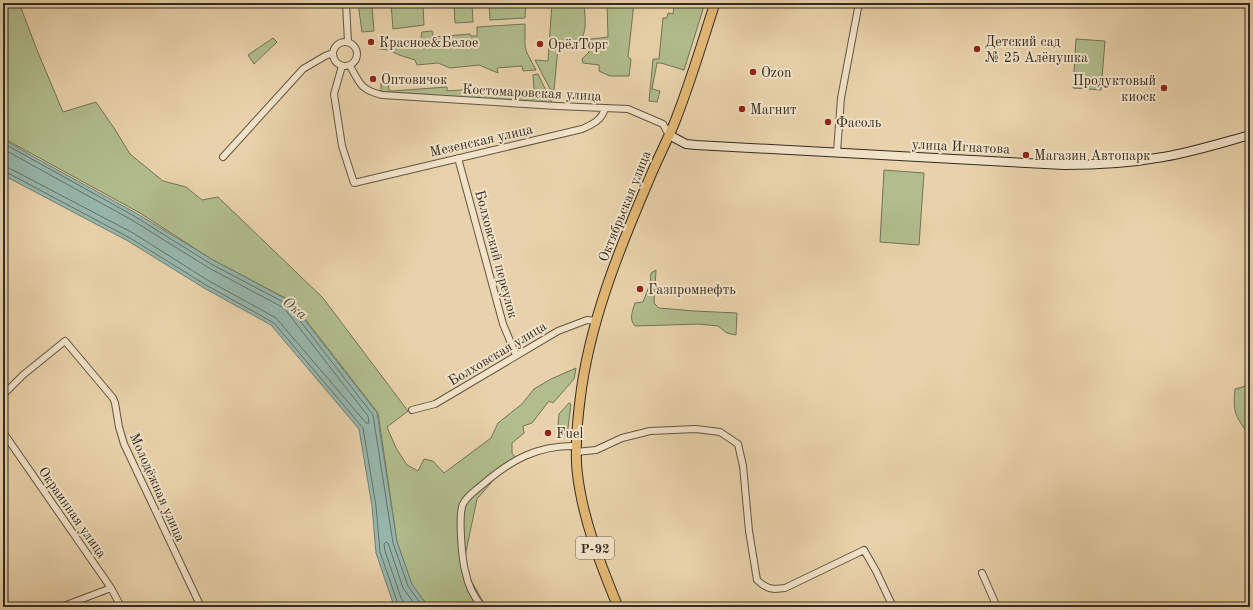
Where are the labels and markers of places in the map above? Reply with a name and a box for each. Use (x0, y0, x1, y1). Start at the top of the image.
place label: Детский сад № 25 Алёнушка (985, 35, 1088, 65)
place label: Красное&Белое (379, 36, 478, 50)
marker: Красное&Белое (366, 37, 376, 47)
place label: ОрёлТорг (548, 38, 608, 52)
marker: ОрёлТорг (535, 39, 545, 49)
marker: Детский сад № 25 Алёнушка (972, 44, 982, 54)
place label: Ozon (761, 66, 792, 80)
marker: Ozon (748, 67, 758, 77)
place label: Оптовичок (381, 73, 447, 87)
marker: Оптовичок (368, 74, 378, 84)
place label: Продуктовый киоск (1073, 74, 1156, 104)
marker: Продуктовый киоск (1159, 83, 1169, 93)
place label: Магнит (750, 103, 797, 117)
marker: Магнит (737, 104, 747, 114)
place label: Фасоль (836, 116, 882, 130)
marker: Фасоль (823, 117, 833, 127)
place label: Магазин Автопарк (1034, 149, 1150, 163)
marker: Магазин Автопарк (1021, 150, 1031, 160)
place label: Газпромнефть (648, 283, 736, 298)
marker: Газпромнефть (635, 284, 645, 294)
place label: Fuel (556, 427, 583, 441)
marker: Fuel (543, 428, 553, 438)

